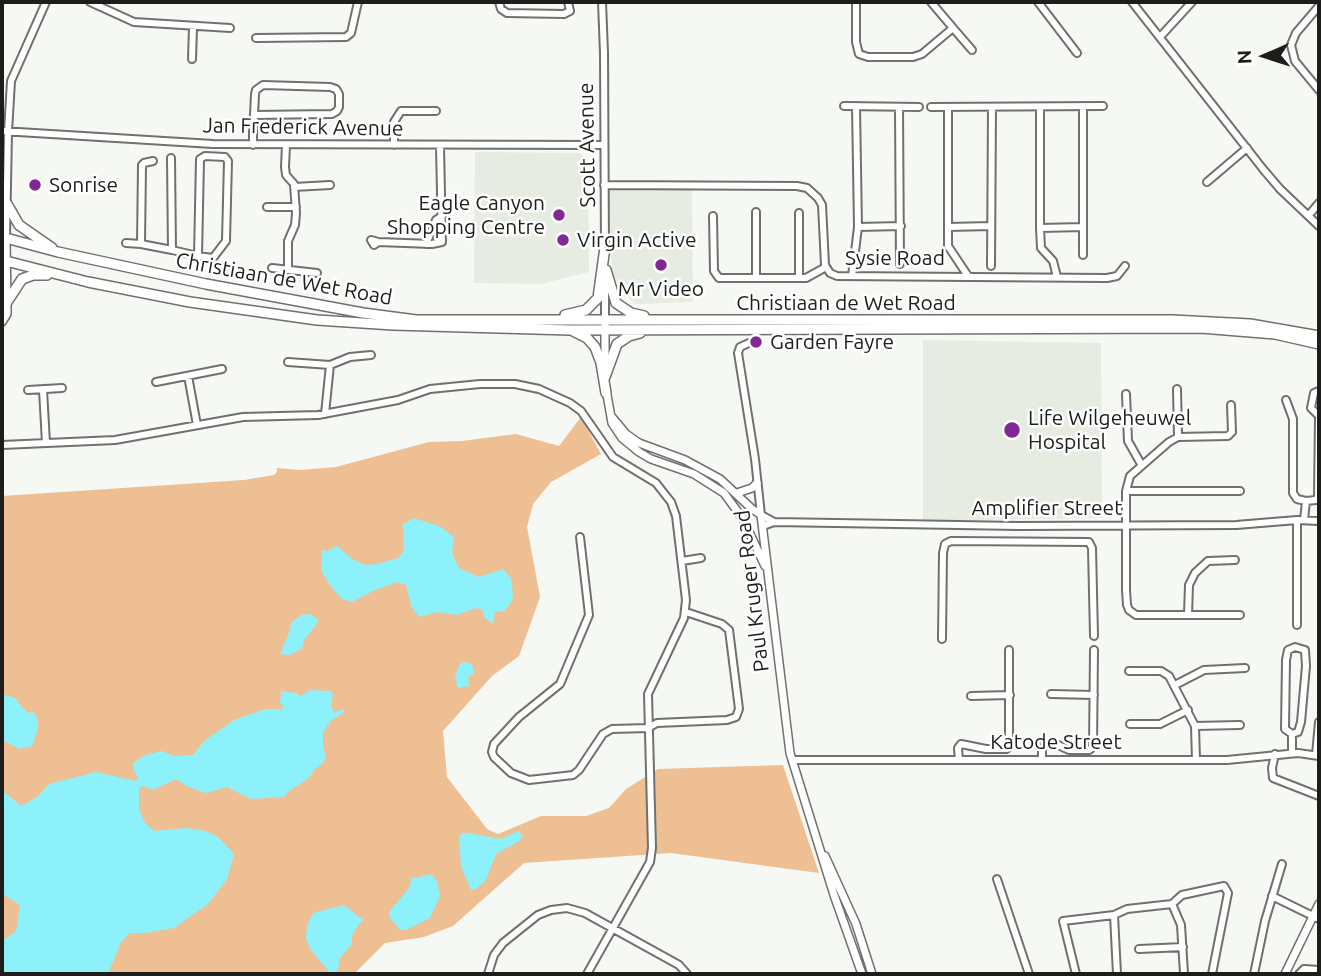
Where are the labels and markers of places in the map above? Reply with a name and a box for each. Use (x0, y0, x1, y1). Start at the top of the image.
place label: Sonrise (49, 172, 118, 198)
marker: Sonrise (27, 177, 43, 193)
place label: Eagle Canyon Shopping Centre (387, 190, 545, 240)
marker: Eagle Canyon Shopping Centre (551, 207, 567, 223)
place label: Virgin Active (577, 227, 697, 253)
marker: Virgin Active (555, 232, 571, 248)
marker: Mr Video (653, 257, 669, 273)
place label: Mr Video (618, 276, 704, 302)
place label: Garden Fayre (770, 329, 894, 355)
marker: Garden Fayre (748, 334, 764, 350)
place label: Life Wilgeheuwel Hospital (1028, 405, 1191, 455)
marker: Life Wilgeheuwel Hospital (1002, 420, 1022, 440)

